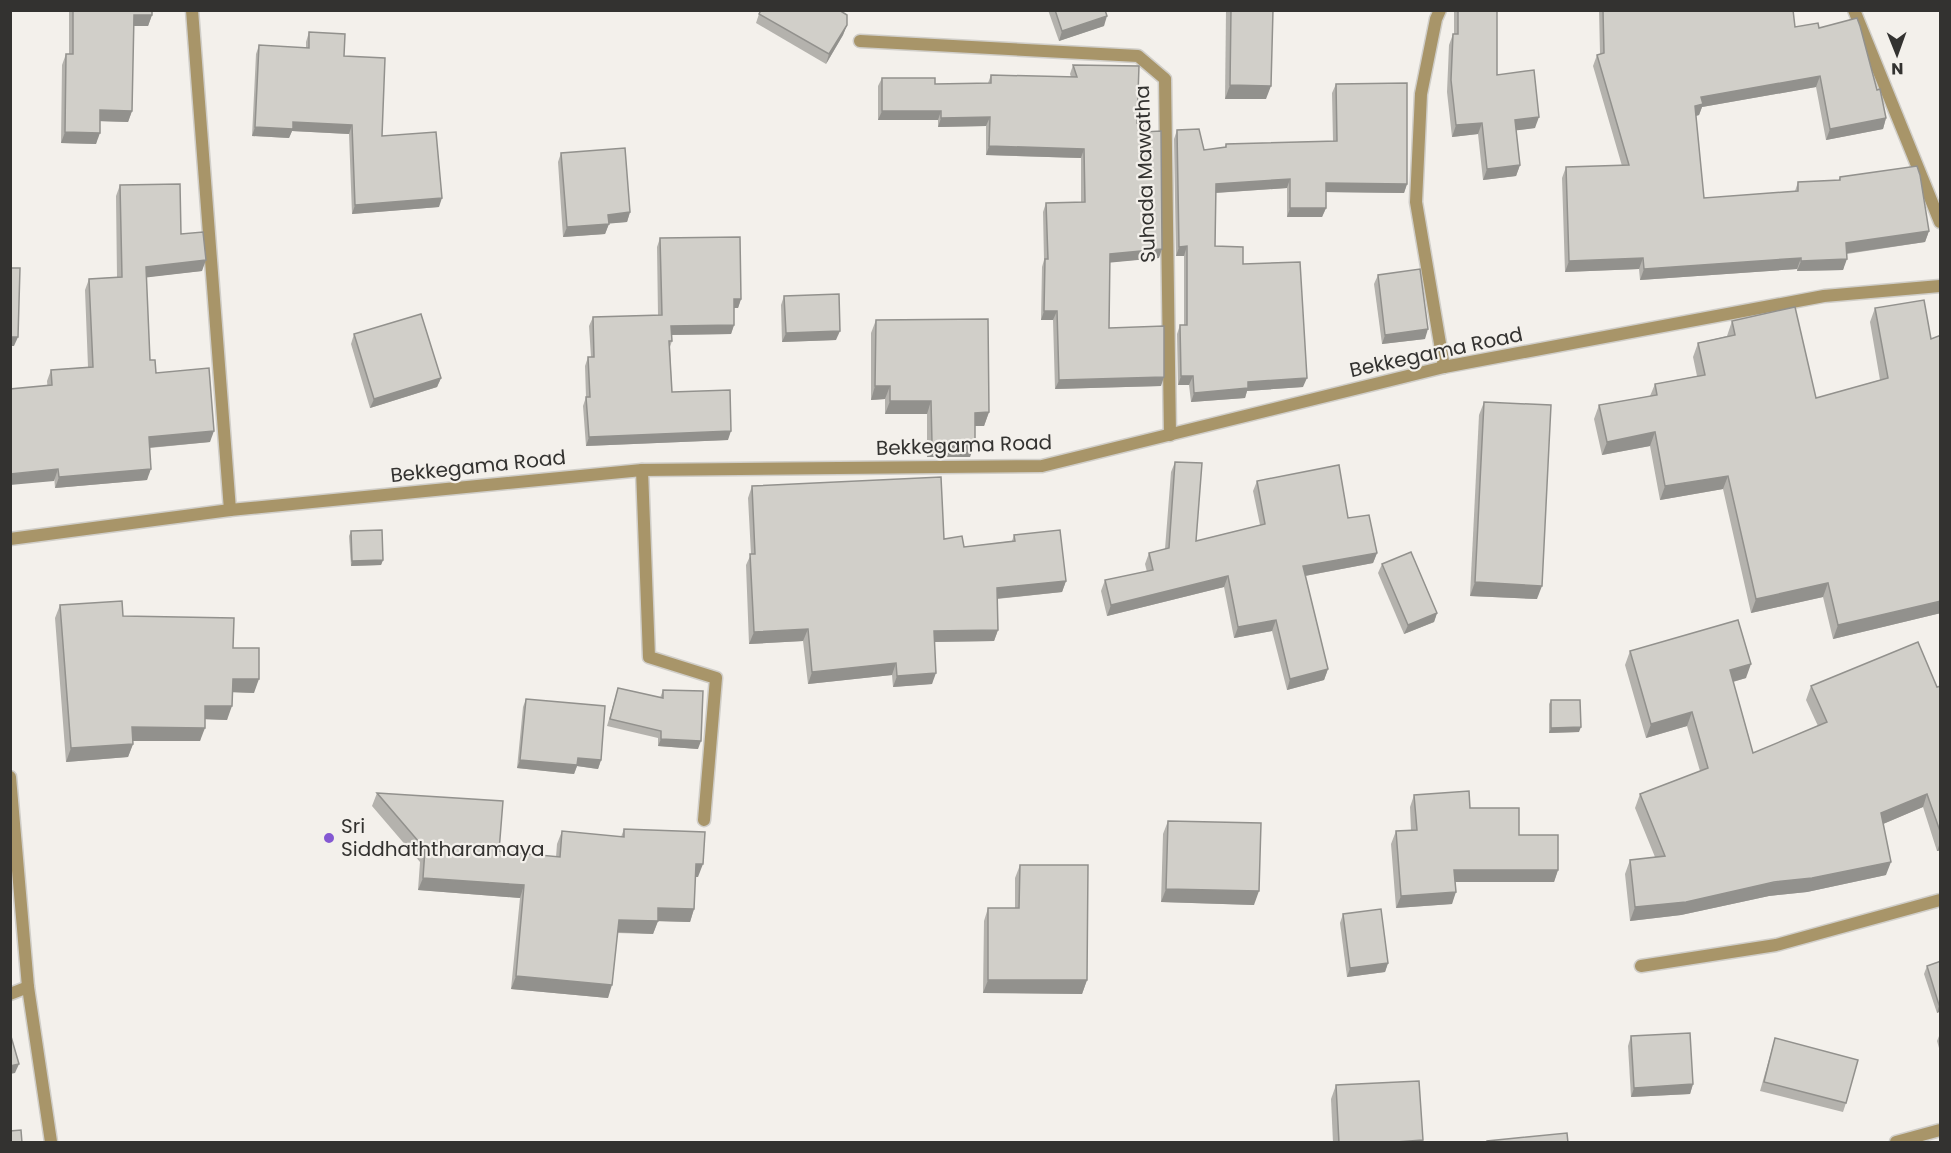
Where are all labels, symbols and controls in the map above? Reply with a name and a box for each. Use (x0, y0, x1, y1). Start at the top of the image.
north arrow (1867, 24, 1927, 84)
text: N (1891, 57, 1903, 80)
street label: Suhada Mawatha (1128, 85, 1162, 263)
street label: Bekkegama Road (1347, 320, 1525, 384)
street label: Bekkegama Road (875, 428, 1053, 462)
street label: Bekkegama Road (389, 443, 567, 489)
place label: Sri Siddhaththaramaya (341, 812, 545, 863)
marker: Sri Siddhaththaramaya (322, 831, 336, 845)

